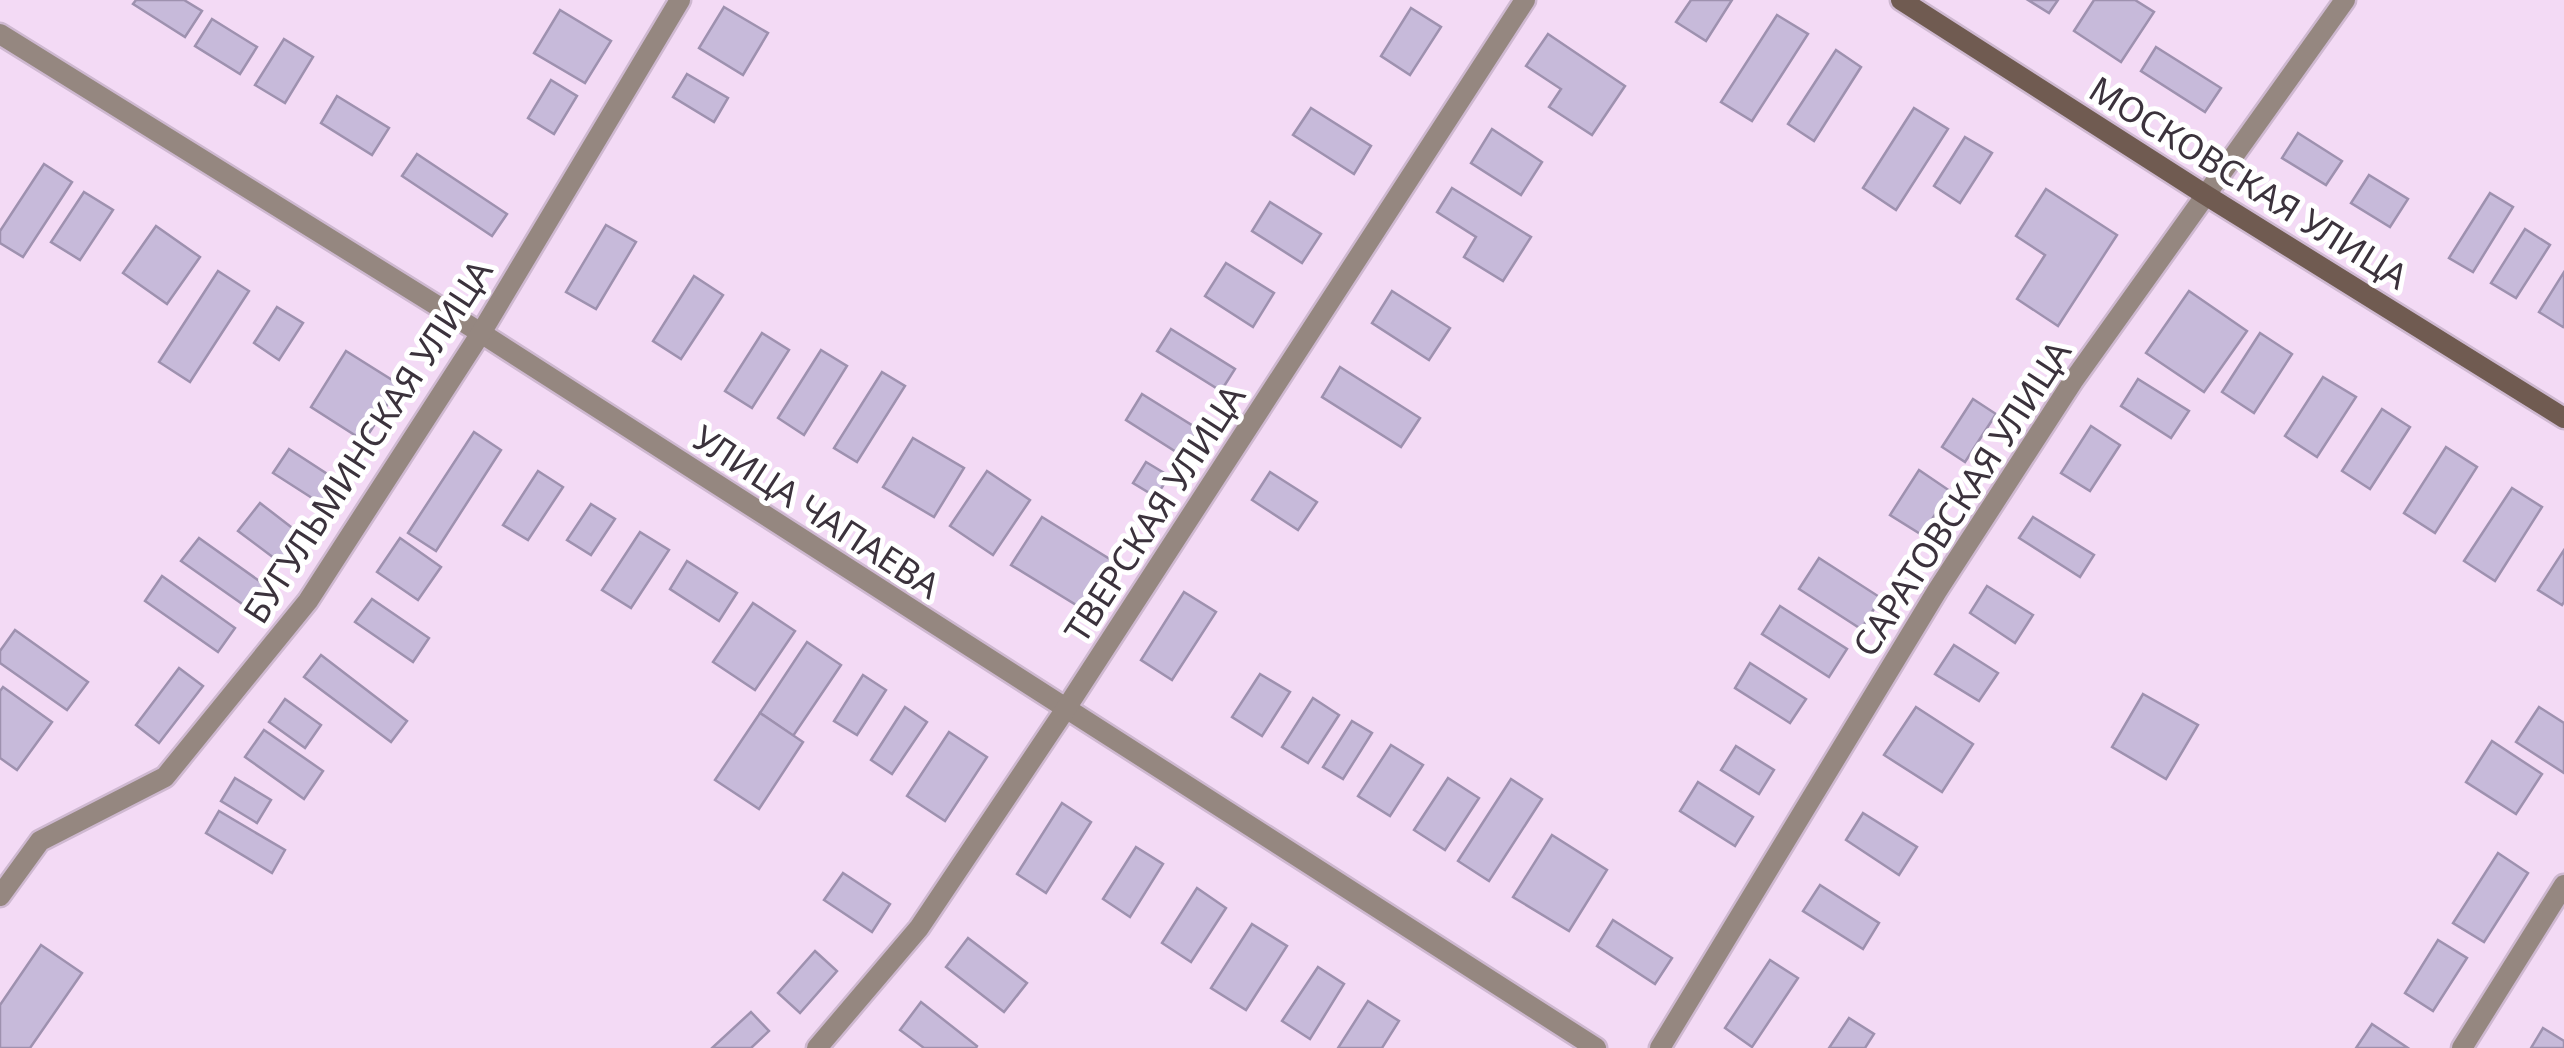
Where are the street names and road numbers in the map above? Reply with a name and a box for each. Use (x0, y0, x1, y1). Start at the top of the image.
street label: МОСКОВСКАЯ УЛИЦА (2081, 65, 2418, 299)
street label: БУГУЛЬМИНСКАЯ УЛИЦА (232, 250, 503, 632)
street label: САРАТОВСКАЯ УЛИЦА (1841, 330, 2081, 665)
street label: ТВЕРСКАЯ УЛИЦА (1053, 375, 1255, 651)
street label: УЛИЦА ЧАПАЕВА (685, 414, 950, 609)

